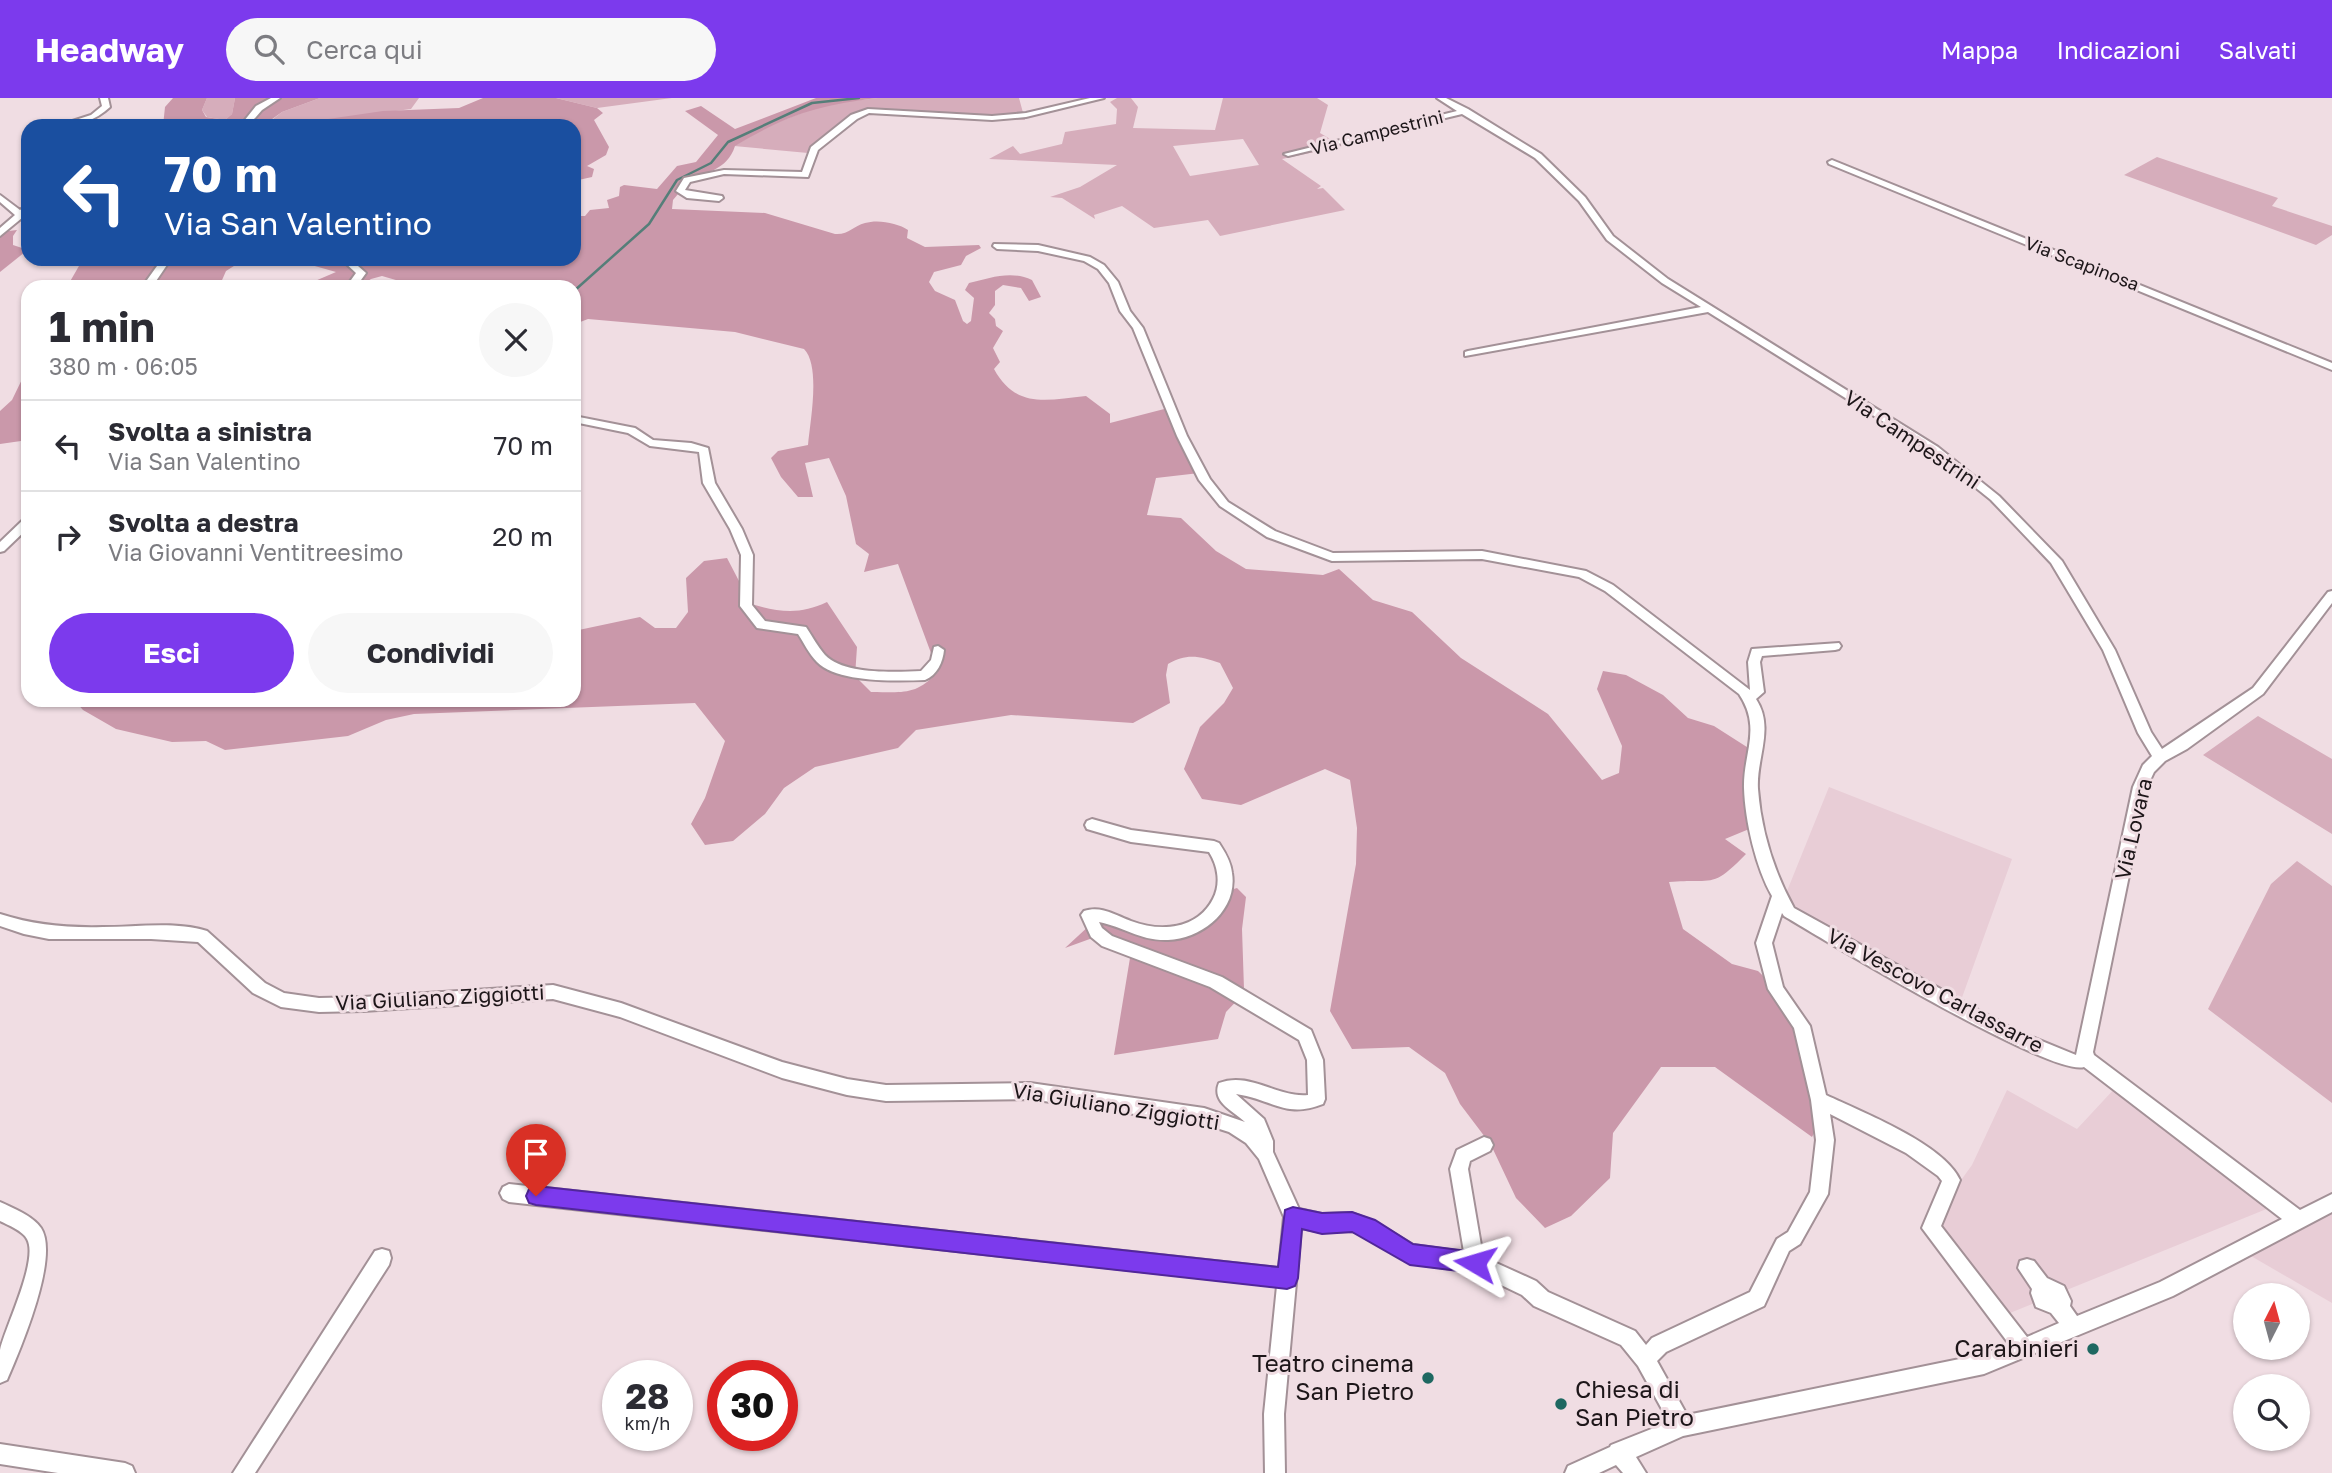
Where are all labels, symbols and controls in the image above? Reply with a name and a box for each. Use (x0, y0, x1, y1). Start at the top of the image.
search box (226, 18, 716, 81)
text: Headway (35, 30, 184, 69)
icon: search (250, 30, 288, 68)
text: Cerca qui (306, 34, 423, 65)
text: Mappa (1941, 35, 2018, 64)
text: Indicazioni (2056, 35, 2181, 64)
text: Salvati (2219, 35, 2297, 64)
street label: Via Campestrini (1308, 105, 1445, 159)
text: 70 m (164, 144, 278, 203)
icon: left (49, 147, 140, 238)
text: Via San Valentino (164, 204, 432, 242)
street label: Via Scapinosa (2022, 231, 2143, 295)
text: 1 min (49, 301, 155, 351)
button: close (479, 303, 553, 377)
text: 380 m · 06:05 (49, 352, 198, 380)
street label: Via Campestrini (1840, 384, 1986, 494)
text: Svolta a sinistra (108, 416, 312, 447)
icon: left (49, 427, 87, 465)
text: 70 m (494, 430, 553, 461)
text: Via San Valentino (108, 447, 301, 475)
text: Svolta a destra (108, 507, 299, 538)
icon: right (49, 518, 87, 556)
text: 20 m (492, 521, 553, 552)
text: Via Giovanni Ventitreesimo (108, 538, 403, 566)
button: Esci (49, 613, 294, 693)
button: Condividi (308, 613, 553, 693)
street label: Via Lovara (2109, 775, 2157, 882)
street label: Via Vescovo Carlassarre (1823, 922, 2048, 1058)
street label: Via Giuliano Ziggiotti (335, 979, 545, 1015)
street label: Via Giuliano Ziggiotti (1011, 1077, 1222, 1135)
pin (506, 1124, 566, 1196)
icon: arrive (517, 1135, 555, 1173)
position arrow (1438, 1226, 1512, 1300)
north arrow (2233, 1283, 2310, 1360)
map controls (2233, 1283, 2310, 1451)
place label: Carabinieri (1954, 1333, 2079, 1362)
marker: Carabinieri (2085, 1341, 2101, 1357)
place label: Teatro cinema San Pietro (1252, 1348, 1414, 1405)
speed limit sign: 30 (707, 1360, 798, 1451)
marker: Teatro cinema San Pietro (1420, 1370, 1436, 1386)
place label: Chiesa di San Pietro (1575, 1374, 1694, 1431)
button: search (2233, 1374, 2310, 1451)
text: 28 (626, 1375, 669, 1417)
marker: Chiesa di San Pietro (1553, 1396, 1569, 1412)
text: km/h (625, 1412, 670, 1434)

